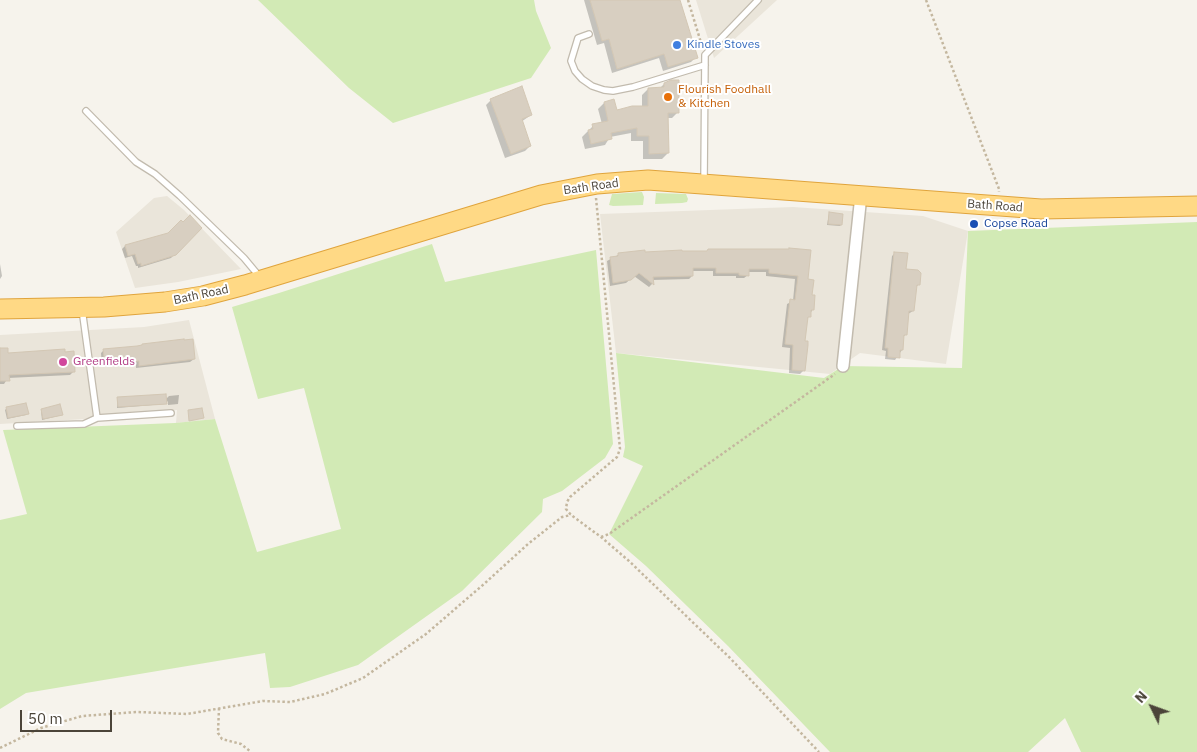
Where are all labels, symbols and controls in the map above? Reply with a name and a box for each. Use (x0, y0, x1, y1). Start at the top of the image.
place label: Kindle Stoves (687, 38, 760, 52)
marker: Kindle Stoves (671, 39, 683, 51)
place label: Flourish Foodhall & Kitchen (678, 83, 771, 111)
marker: Flourish Foodhall & Kitchen (662, 91, 674, 103)
street label: Bath Road (562, 176, 620, 198)
street label: Bath Road (967, 197, 1023, 215)
place label: Copse Road (984, 217, 1048, 231)
marker: Copse Road (968, 218, 980, 230)
street label: Bath Road (172, 282, 230, 308)
place label: Greenfields (73, 355, 135, 369)
marker: Greenfields (57, 356, 69, 368)
north arrow (1127, 682, 1177, 732)
text: N (1131, 687, 1151, 707)
scale bar (22, 700, 115, 732)
text: 50 m (28, 709, 63, 728)

